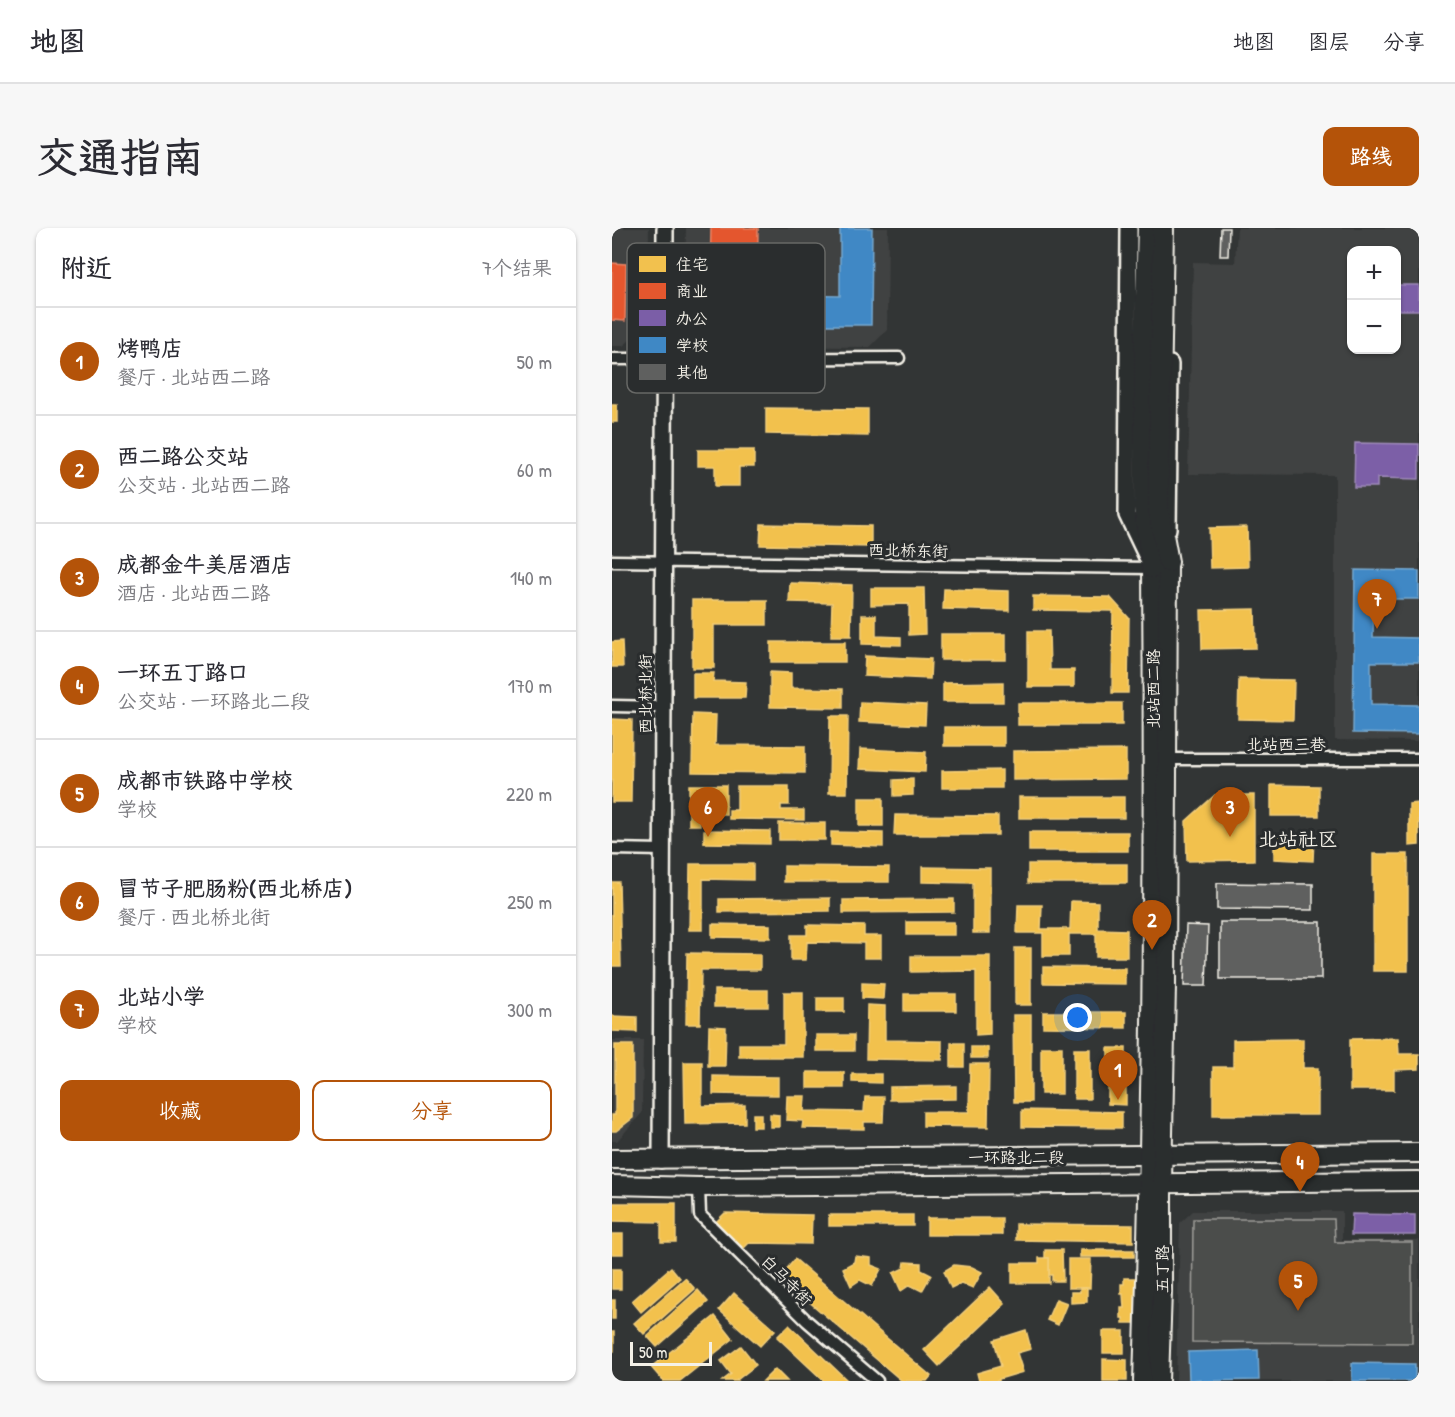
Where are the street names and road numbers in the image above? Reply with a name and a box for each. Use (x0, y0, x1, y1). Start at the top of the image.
street label: 西北桥东街 (868, 538, 948, 562)
street label: 北站西二路 (1142, 649, 1164, 729)
street label: 西北桥北街 (634, 654, 656, 734)
street label: 北站西三巷 (1246, 733, 1326, 755)
street label: 一环路北二段 (968, 1146, 1064, 1168)
street label: 五丁路 (1151, 1245, 1173, 1293)
street label: 白马寺街 (757, 1250, 817, 1310)

